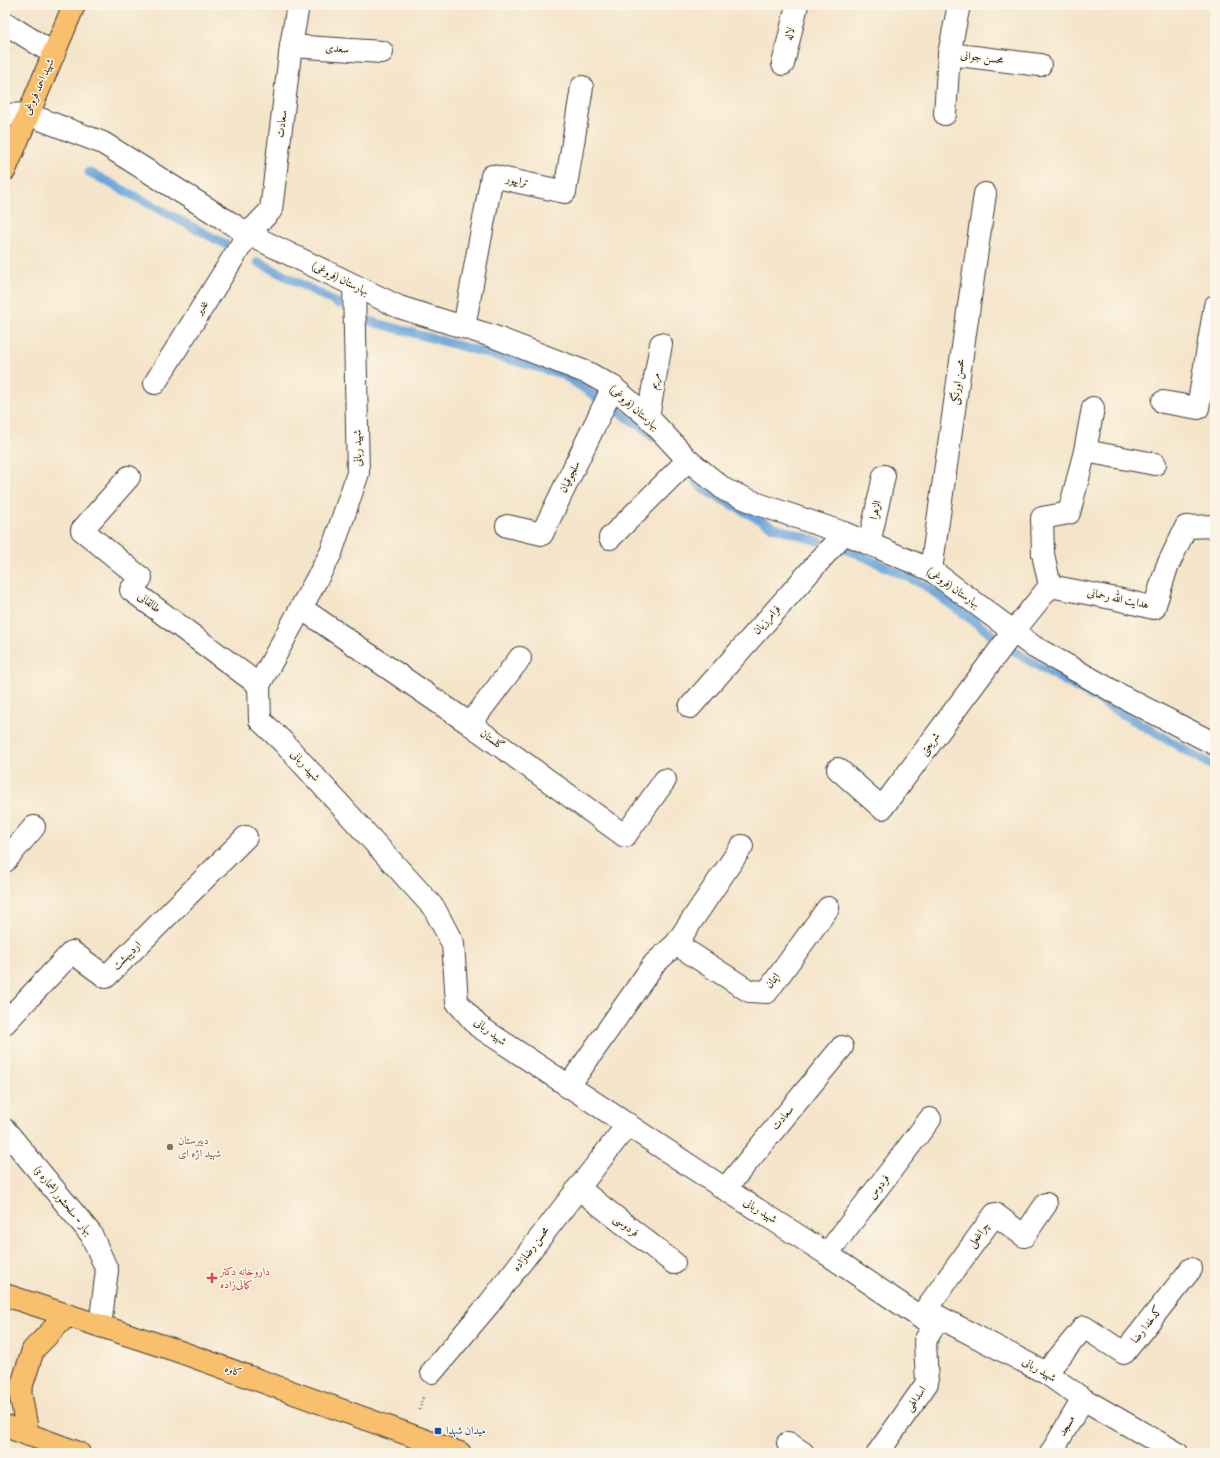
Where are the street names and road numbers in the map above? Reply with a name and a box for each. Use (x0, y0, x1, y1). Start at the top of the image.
street label: لاله (782, 26, 798, 42)
street label: سعدی (325, 41, 349, 57)
street label: محسن جوانی (959, 48, 1005, 69)
street label: شهید احمد فروغی (20, 56, 58, 117)
street label: سعادت (273, 109, 291, 139)
street label: ترایپور (504, 171, 529, 190)
street label: بهارستان (فروغی) (309, 259, 371, 299)
street label: غدیر (192, 298, 212, 319)
street label: محسن اورنگی (947, 358, 969, 406)
street label: مریم (647, 371, 665, 391)
street label: بهارستان (فروغی) (606, 382, 662, 434)
street label: شهید ربانی (351, 429, 365, 467)
street label: سلجوقیان (556, 459, 584, 495)
street label: الزهرا (867, 499, 885, 521)
street label: بهارستان (فروغی) (924, 565, 982, 611)
street label: هدایت الله رحمانی (1086, 583, 1151, 612)
street label: طالقانی (135, 590, 163, 616)
street label: فرامرزیان (750, 602, 784, 638)
street label: گلستان (477, 726, 507, 753)
street label: شریعتی (917, 730, 944, 759)
street label: شهید ربانی (287, 748, 323, 785)
street label: اردیبهشت (110, 939, 144, 973)
street label: ایمان (763, 970, 783, 992)
street label: شهید ربانی (471, 1015, 509, 1049)
street label: سعادت (769, 1103, 797, 1133)
street label: بهار - سلحشور (شماره 3) (31, 1163, 95, 1239)
street label: فردوس (865, 1172, 893, 1202)
street label: شهید ربانی (741, 1195, 780, 1227)
street label: فردوسی (611, 1212, 641, 1240)
street label: چراغعلی (965, 1219, 994, 1251)
street label: محسن رضازاده (510, 1224, 553, 1275)
street label: کدخدا رضا (1127, 1303, 1166, 1346)
street label: شهید ربانی (1019, 1355, 1059, 1385)
street label: کاوه (223, 1362, 243, 1380)
street label: اسدالهی (902, 1384, 931, 1415)
street label: مسجد (1056, 1413, 1078, 1439)

